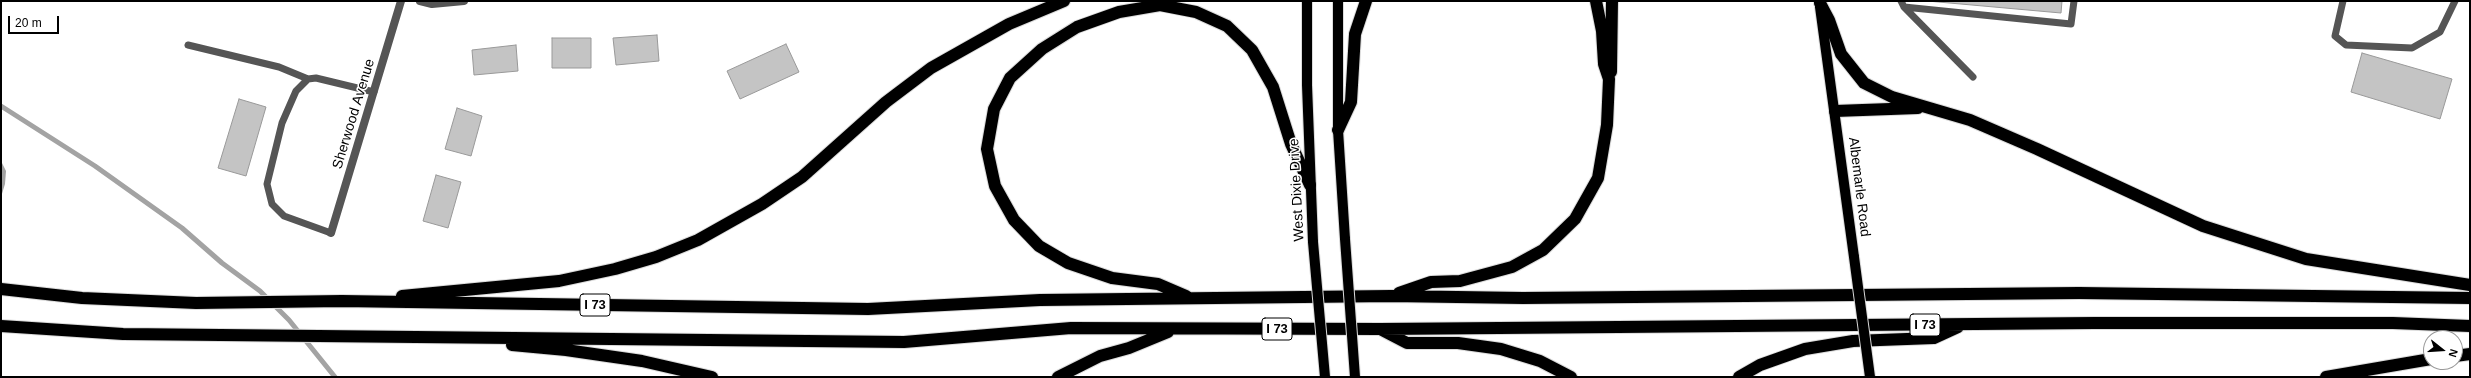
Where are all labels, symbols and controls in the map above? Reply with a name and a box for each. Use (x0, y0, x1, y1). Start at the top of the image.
scale bar (10, 8, 61, 34)
text: 20 m (15, 16, 42, 30)
street label: Sherwood Avenue (329, 57, 379, 171)
street label: Albemarle Road (1845, 136, 1873, 238)
street label: West Dixie Drive (1286, 138, 1308, 242)
road number: I 73 (580, 294, 610, 316)
road number: I 73 (1910, 314, 1940, 336)
road number: I 73 (1262, 318, 1292, 340)
north arrow (2423, 330, 2463, 370)
text: N (2447, 348, 2460, 359)

